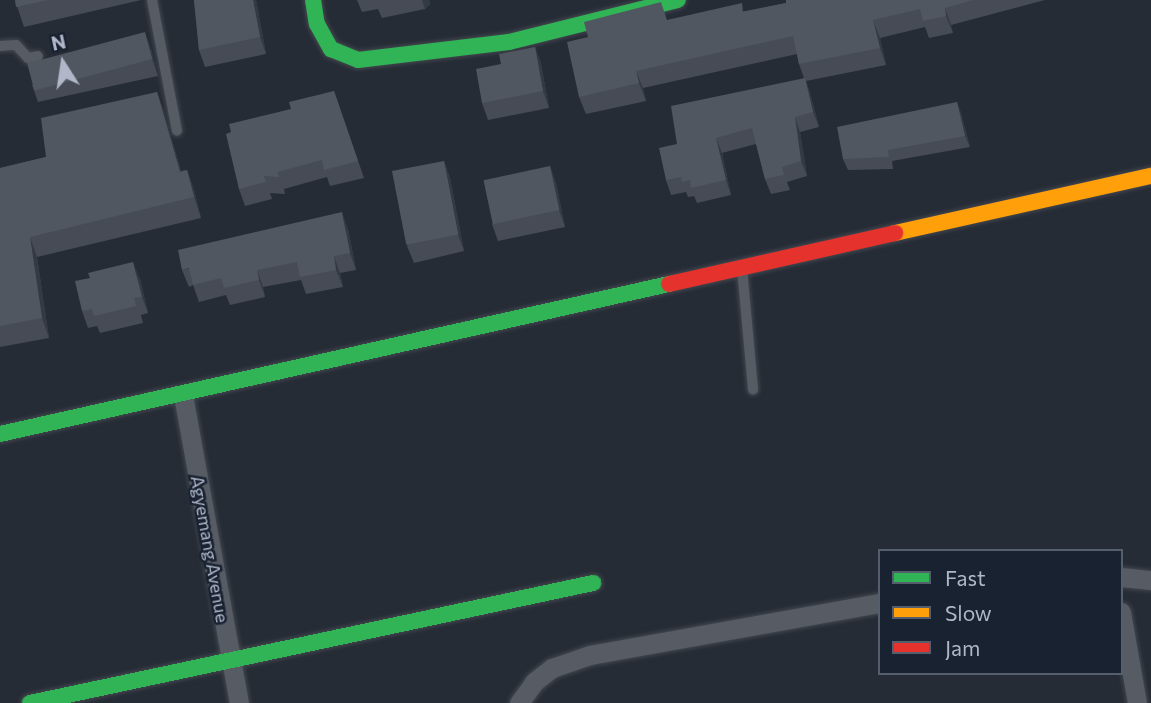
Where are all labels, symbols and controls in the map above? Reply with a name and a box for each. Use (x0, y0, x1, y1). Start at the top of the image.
north arrow (28, 28, 98, 98)
text: N (49, 29, 68, 55)
street label: Agyemang Avenue (186, 474, 234, 624)
legend (878, 549, 1123, 675)
text: Fast (945, 565, 986, 590)
text: Slow (945, 600, 992, 625)
text: Jam (945, 635, 980, 660)

